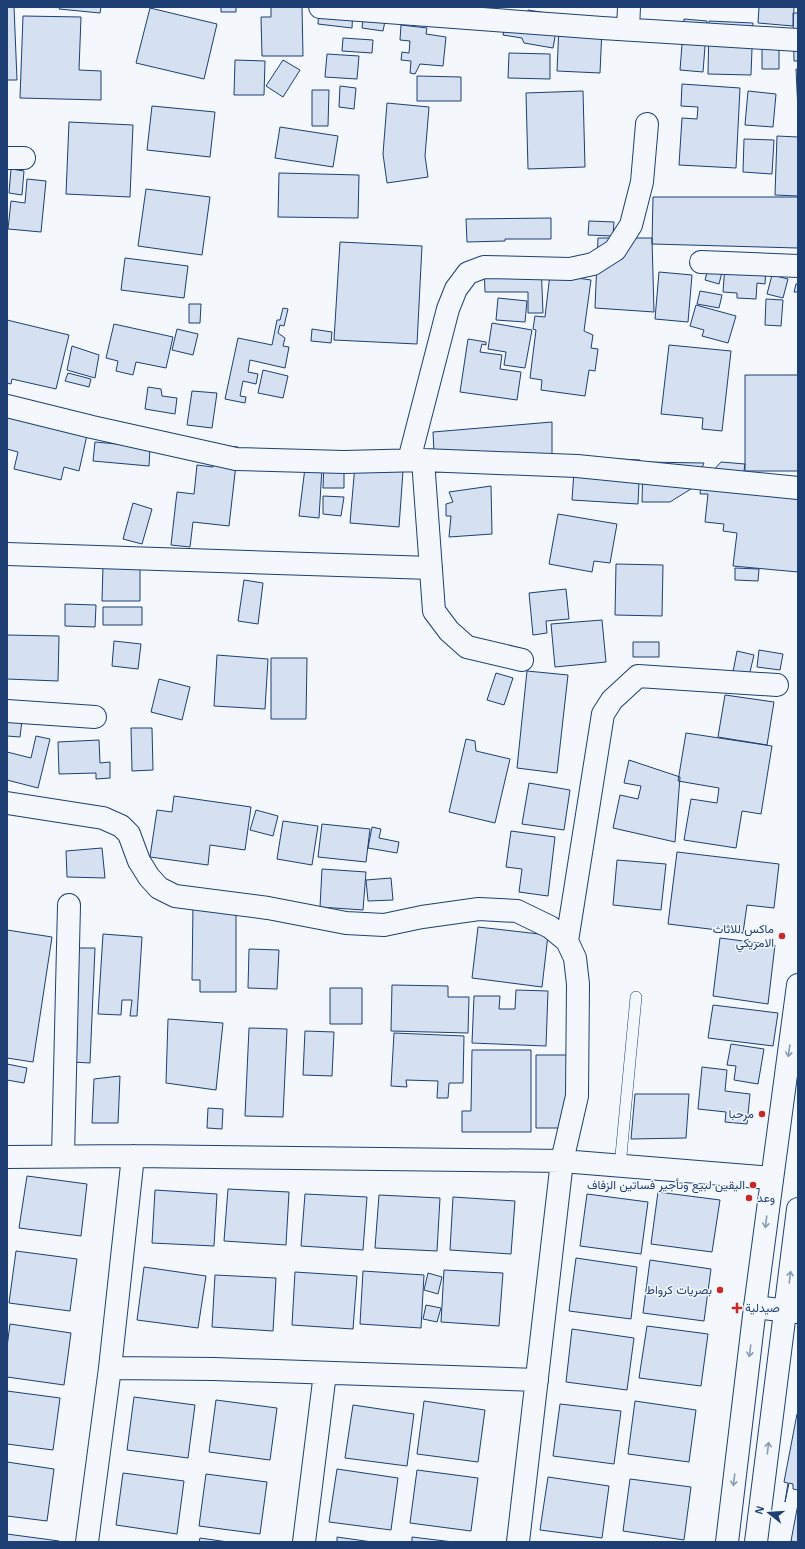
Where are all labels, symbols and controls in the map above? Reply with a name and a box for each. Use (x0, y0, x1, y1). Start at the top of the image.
place label: ماكس للاثاث الامريكي (713, 922, 774, 953)
marker: ماكس للاثاث الامريكي (777, 931, 787, 941)
one-way arrow (785, 1044, 793, 1057)
place label: مرحبا (729, 1107, 754, 1122)
marker: مرحبا (757, 1109, 767, 1119)
place label: اليقين لبيع وتأجير فساتين الزفاف (587, 1178, 745, 1194)
marker: اليقين لبيع وتأجير فساتين الزفاف (748, 1180, 758, 1190)
place label: وعد (757, 1191, 775, 1206)
marker: وعد (744, 1193, 754, 1203)
one-way arrow (762, 1215, 770, 1228)
one-way arrow (786, 1271, 793, 1284)
place label: بصريات كرواط (646, 1283, 712, 1298)
marker: بصريات كرواط (715, 1285, 725, 1295)
place label: صيدلية (745, 1301, 780, 1315)
marker: صيدلية (732, 1303, 742, 1313)
one-way arrow (746, 1344, 754, 1357)
one-way arrow (764, 1442, 772, 1455)
one-way arrow (730, 1473, 738, 1486)
north arrow (749, 1493, 789, 1533)
text: N (753, 1504, 766, 1516)

